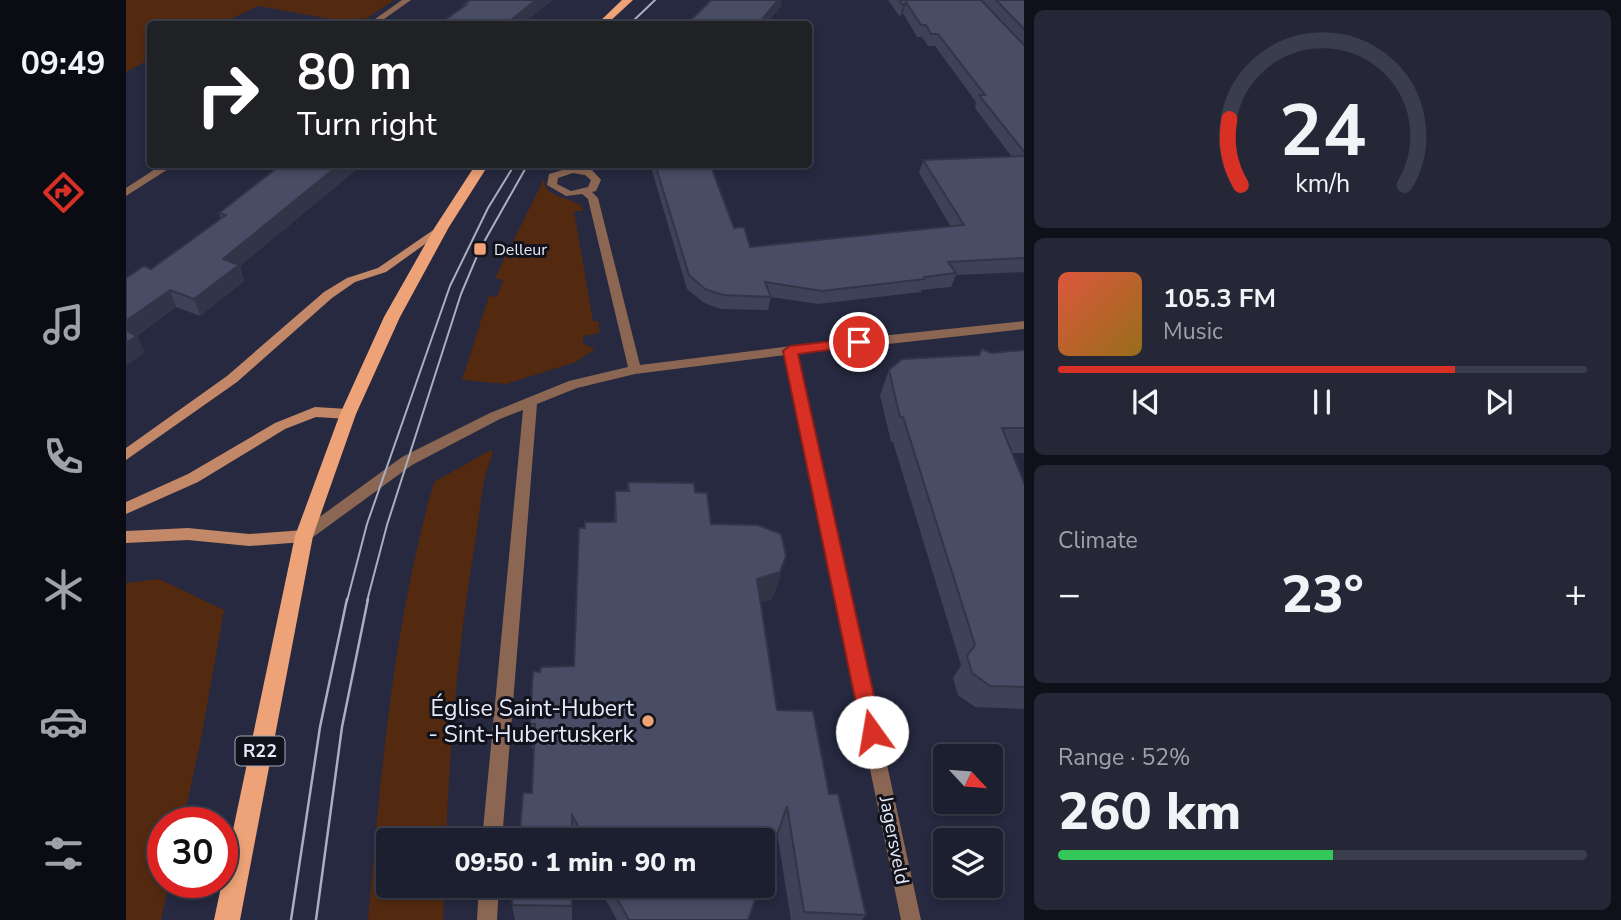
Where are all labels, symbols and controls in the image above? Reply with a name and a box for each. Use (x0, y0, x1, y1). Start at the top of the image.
text: 80 m (297, 39, 412, 106)
text: 09:49 (21, 42, 105, 85)
icon: right (182, 49, 273, 140)
text: 24 (1279, 81, 1366, 181)
text: Turn right (297, 103, 437, 146)
text: km/h (1295, 167, 1350, 201)
icon: directions (39, 168, 88, 217)
place label: Delleur (494, 239, 547, 261)
marker: Delleur (472, 241, 488, 257)
text: 105.3 FM (1163, 281, 1276, 316)
icon: music (39, 300, 88, 349)
pin (829, 312, 889, 372)
text: Music (1163, 316, 1223, 347)
icon: arrive (840, 323, 878, 361)
icon: previous (1127, 383, 1165, 421)
icon: pause (1303, 383, 1341, 421)
icon: next (1480, 383, 1518, 421)
icon: phone (39, 432, 88, 481)
text: Climate (1058, 525, 1138, 556)
text: 23° (1281, 559, 1364, 630)
icon: climate (39, 565, 88, 614)
text: − (1058, 569, 1081, 620)
text: + (1564, 569, 1587, 620)
place label: Église Saint-Hubert - Sint-Hubertuskerk (428, 693, 635, 750)
position arrow (835, 695, 909, 769)
icon: car (39, 697, 88, 746)
marker: Église Saint-Hubert - Sint-Hubertuskerk (640, 713, 656, 729)
road number: R22 (236, 736, 284, 766)
text: Range · 52% (1058, 742, 1190, 773)
north arrow (933, 744, 1003, 814)
map controls (933, 744, 1003, 898)
text: 260 km (1058, 776, 1241, 847)
street label: Jagersveld (873, 793, 915, 887)
speed limit sign: 30 (147, 807, 238, 898)
button: layers (933, 828, 1003, 898)
icon: filters (39, 829, 88, 878)
text: 09:50 · 1 min · 90 m (455, 845, 696, 880)

